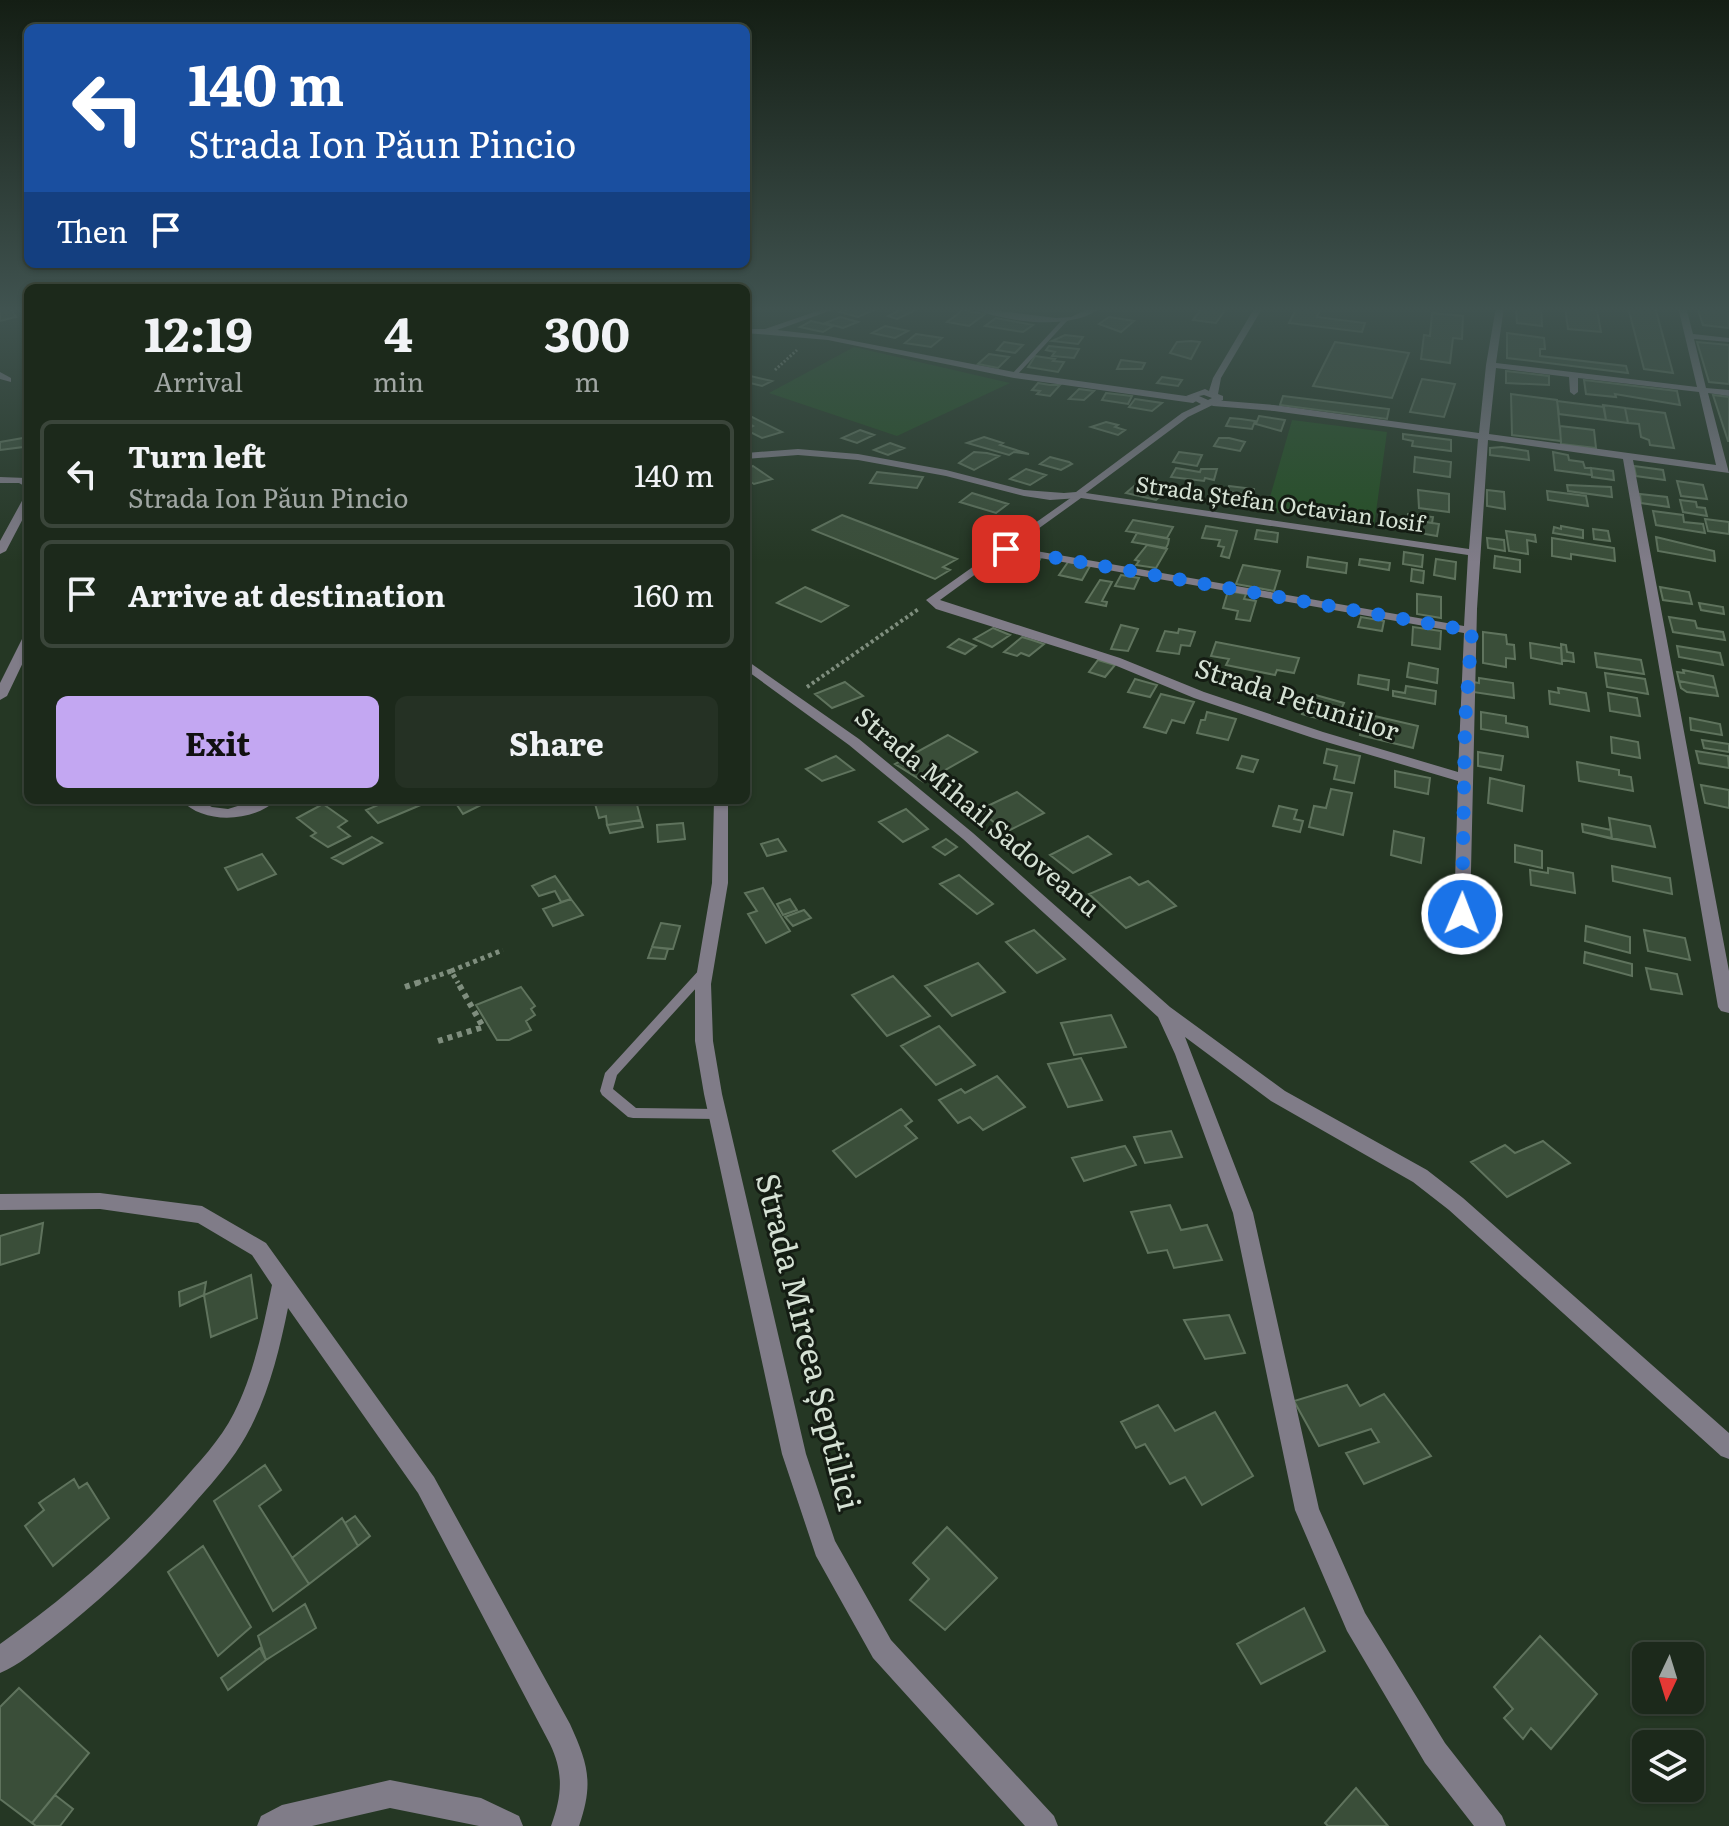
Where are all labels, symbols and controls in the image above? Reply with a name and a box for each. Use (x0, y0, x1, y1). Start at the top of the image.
text: 140 m (188, 40, 344, 123)
icon: left (56, 56, 160, 160)
text: Strada Ion Păun Pincio (188, 116, 576, 169)
text: Then (56, 208, 128, 252)
icon: arrive (144, 208, 188, 252)
text: 12:19 (144, 296, 253, 367)
text: 4 (384, 296, 413, 367)
text: 300 (544, 296, 630, 367)
text: Arrival (154, 361, 243, 400)
text: min (373, 361, 424, 400)
text: m (574, 361, 600, 400)
text: Turn left (128, 433, 266, 477)
icon: left (60, 452, 104, 496)
text: 140 m (634, 452, 714, 496)
street label: Strada Ștefan Octavian Iosif (1134, 466, 1428, 539)
text: Strada Ion Păun Pincio (128, 477, 408, 516)
pin (972, 515, 1040, 583)
icon: arrive (984, 527, 1028, 571)
icon: arrive (60, 572, 104, 616)
text: Arrive at destination (128, 572, 445, 616)
text: 160 m (633, 572, 714, 616)
street label: Strada Petuniilor (1191, 646, 1405, 749)
button: Exit (56, 696, 379, 788)
button: Share (395, 696, 718, 788)
street label: Strada Mihail Sadoveanu (848, 696, 1110, 924)
position arrow (1420, 872, 1504, 956)
street label: Strada Mircea Șeptilici (746, 1168, 876, 1515)
north arrow (1632, 1642, 1704, 1714)
map controls (1632, 1642, 1704, 1802)
button: layers (1632, 1730, 1704, 1802)

